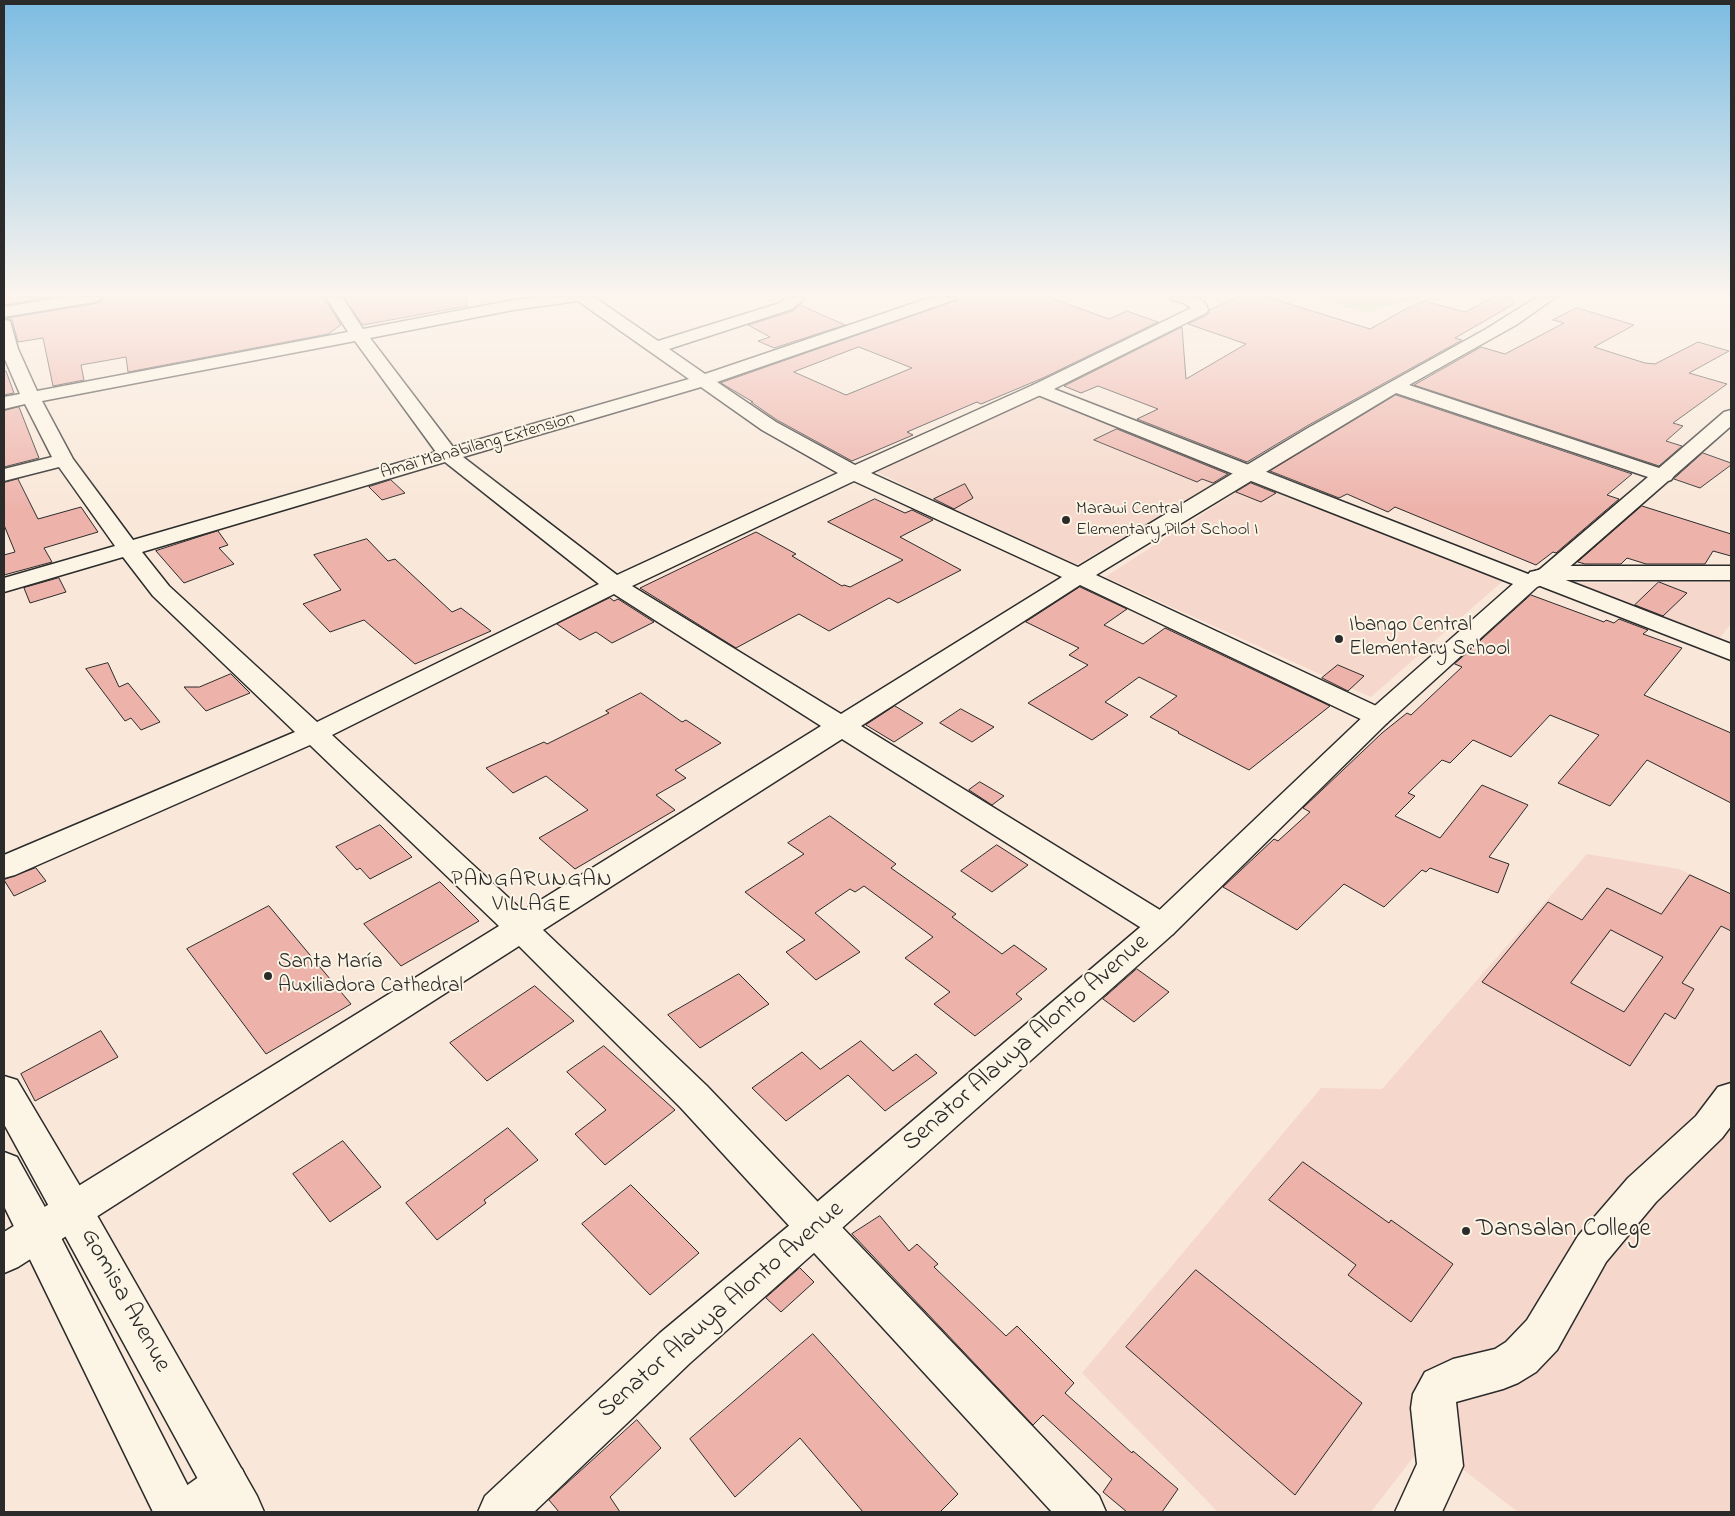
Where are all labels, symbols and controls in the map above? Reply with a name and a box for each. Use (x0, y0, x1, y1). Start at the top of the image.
street label: Amai Manabilang Extension (378, 409, 578, 485)
place label: Marawi Central Elementary Pilot School I (1076, 499, 1258, 542)
marker: Marawi Central Elementary Pilot School I (1060, 514, 1072, 526)
place label: Ibango Central Elementary School (1349, 614, 1510, 664)
marker: Ibango Central Elementary School (1333, 633, 1345, 645)
district label: PANGARUNGAN VILLAGE (450, 868, 614, 919)
street label: Senator Alauya Alonto Avenue (898, 929, 1156, 1159)
place label: Santa María Auxiliadora Cathedral (278, 951, 463, 1001)
marker: Santa María Auxiliadora Cathedral (262, 970, 274, 982)
street label: Senator Alauya Alonto Avenue (593, 1196, 851, 1426)
place label: Dansalan College (1476, 1216, 1651, 1246)
street label: Gomisa Avenue (72, 1224, 176, 1378)
marker: Dansalan College (1460, 1225, 1472, 1237)

